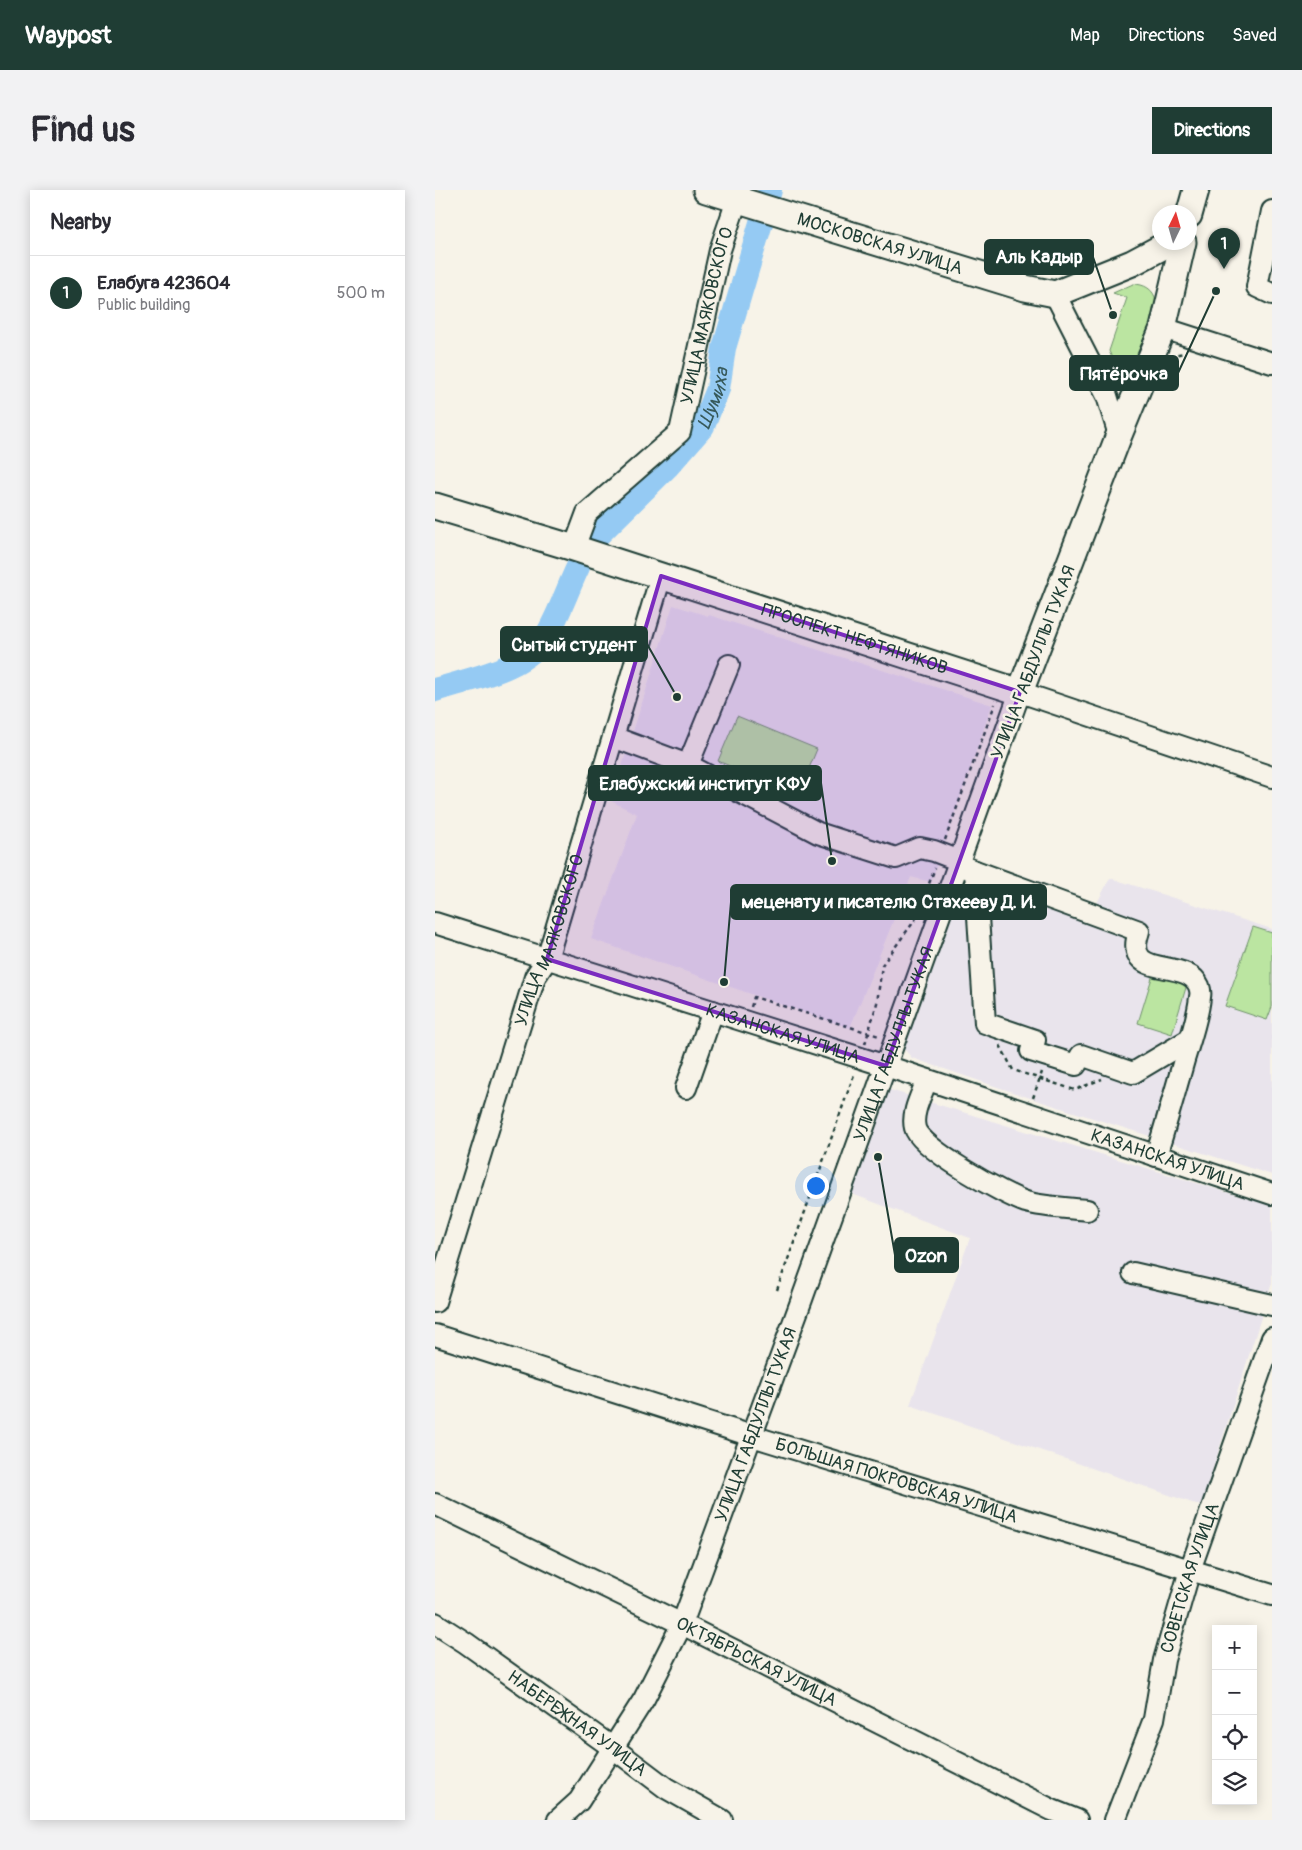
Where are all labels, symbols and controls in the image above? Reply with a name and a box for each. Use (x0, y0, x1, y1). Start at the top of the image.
text: Waypost (25, 21, 112, 50)
text: Map (1070, 24, 1100, 47)
text: Directions (1128, 24, 1204, 47)
text: Saved (1232, 24, 1277, 47)
button: Directions (1152, 107, 1272, 154)
text: Find us (30, 108, 135, 152)
north arrow (1152, 205, 1197, 250)
street label: МОСКОВСКАЯ УЛИЦА (794, 208, 966, 280)
text: Nearby (50, 209, 111, 236)
street label: УЛИЦА МАЯКОВСКОГО (675, 224, 739, 406)
pin: 1 (1208, 228, 1240, 269)
callout: Аль Кадыр (985, 240, 1093, 274)
text: Аль Кадыр (995, 245, 1083, 269)
text: Елабуга 423604 (97, 271, 230, 295)
text: 1 (63, 283, 69, 303)
text: 500 m (337, 283, 385, 303)
text: Public building (97, 295, 190, 315)
callout: Пятёрочка (1070, 356, 1178, 390)
text: Пятёрочка (1080, 362, 1168, 386)
water label: Шумиха (692, 365, 734, 432)
street label: УЛИЦА ГАБДУЛЛЫ ТУКАЯ (986, 562, 1081, 762)
street label: ПРОСПЕКТ НЕФТЯНИКОВ (758, 598, 950, 680)
callout: Сытый студент (501, 627, 647, 661)
text: Сытый студент (511, 633, 637, 657)
callout: Елабужский институт КФУ (589, 766, 821, 800)
text: Елабужский институт КФУ (599, 772, 812, 796)
street label: УЛИЦА МАЯКОВСКОГО (510, 852, 590, 1029)
callout: меценату и писателю Стахееву Д. И. (731, 885, 1046, 919)
text: меценату и писателю Стахееву Д. И. (741, 890, 1037, 914)
street label: УЛИЦА ГАБДУЛЛЫ ТУКАЯ (849, 943, 940, 1144)
street label: КАЗАНСКАЯ УЛИЦА (703, 999, 863, 1069)
street label: КАЗАНСКАЯ УЛИЦА (1088, 1124, 1248, 1196)
your location (803, 1173, 829, 1199)
callout: Ozon (895, 1238, 958, 1272)
text: Ozon (905, 1244, 948, 1268)
street label: УЛИЦА ГАБДУЛЛЫ ТУКАЯ (710, 1324, 802, 1525)
street label: БОЛЬШАЯ ПОКРОВСКАЯ УЛИЦА (773, 1433, 1021, 1529)
street label: СОВЕТСКАЯ УЛИЦА (1156, 1500, 1225, 1656)
street label: ОКТЯБРЬСКАЯ УЛИЦА (672, 1612, 841, 1712)
map controls (1212, 1625, 1257, 1805)
button: + (1212, 1625, 1257, 1670)
street label: НАБЕРЕЖНАЯ УЛИЦА (503, 1665, 652, 1782)
button: − (1212, 1670, 1257, 1715)
button: locate (1212, 1715, 1257, 1760)
button: layers (1212, 1760, 1257, 1805)

